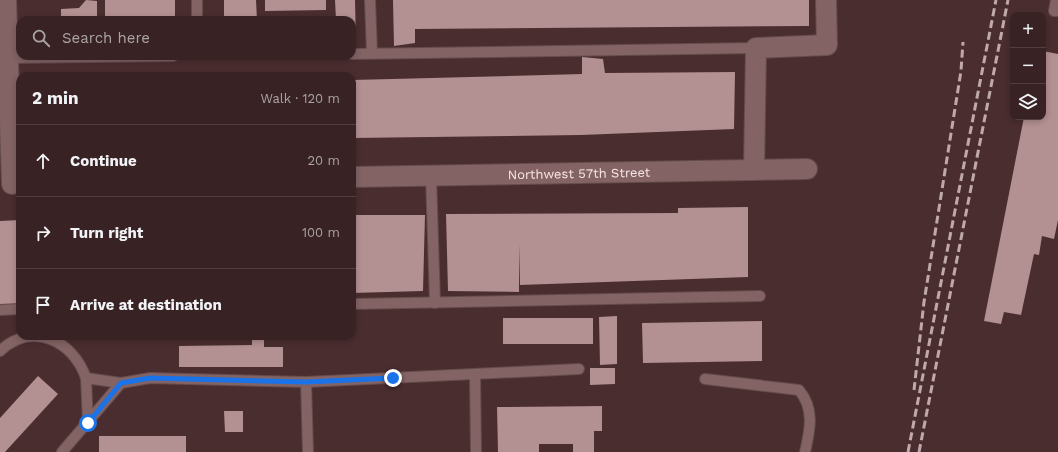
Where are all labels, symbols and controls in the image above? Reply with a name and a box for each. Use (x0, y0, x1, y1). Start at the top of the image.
map controls (1010, 12, 1046, 120)
button: + (1010, 12, 1046, 48)
search box (16, 16, 356, 60)
icon: search (30, 27, 52, 49)
text: Search here (62, 29, 150, 47)
button: − (1010, 48, 1046, 84)
button: layers (1010, 84, 1046, 120)
text: 2 min (32, 88, 78, 108)
text: Walk · 120 m (261, 91, 340, 106)
icon: ahead (32, 150, 54, 172)
text: Continue (70, 152, 137, 170)
text: 20 m (308, 153, 340, 168)
street label: Northwest 57th Street (508, 164, 651, 182)
icon: right (32, 222, 54, 244)
text: Turn right (70, 224, 143, 242)
text: 100 m (302, 225, 340, 240)
icon: arrive (32, 294, 54, 316)
text: Arrive at destination (70, 296, 222, 314)
route end (384, 369, 402, 387)
route start (79, 414, 97, 432)

